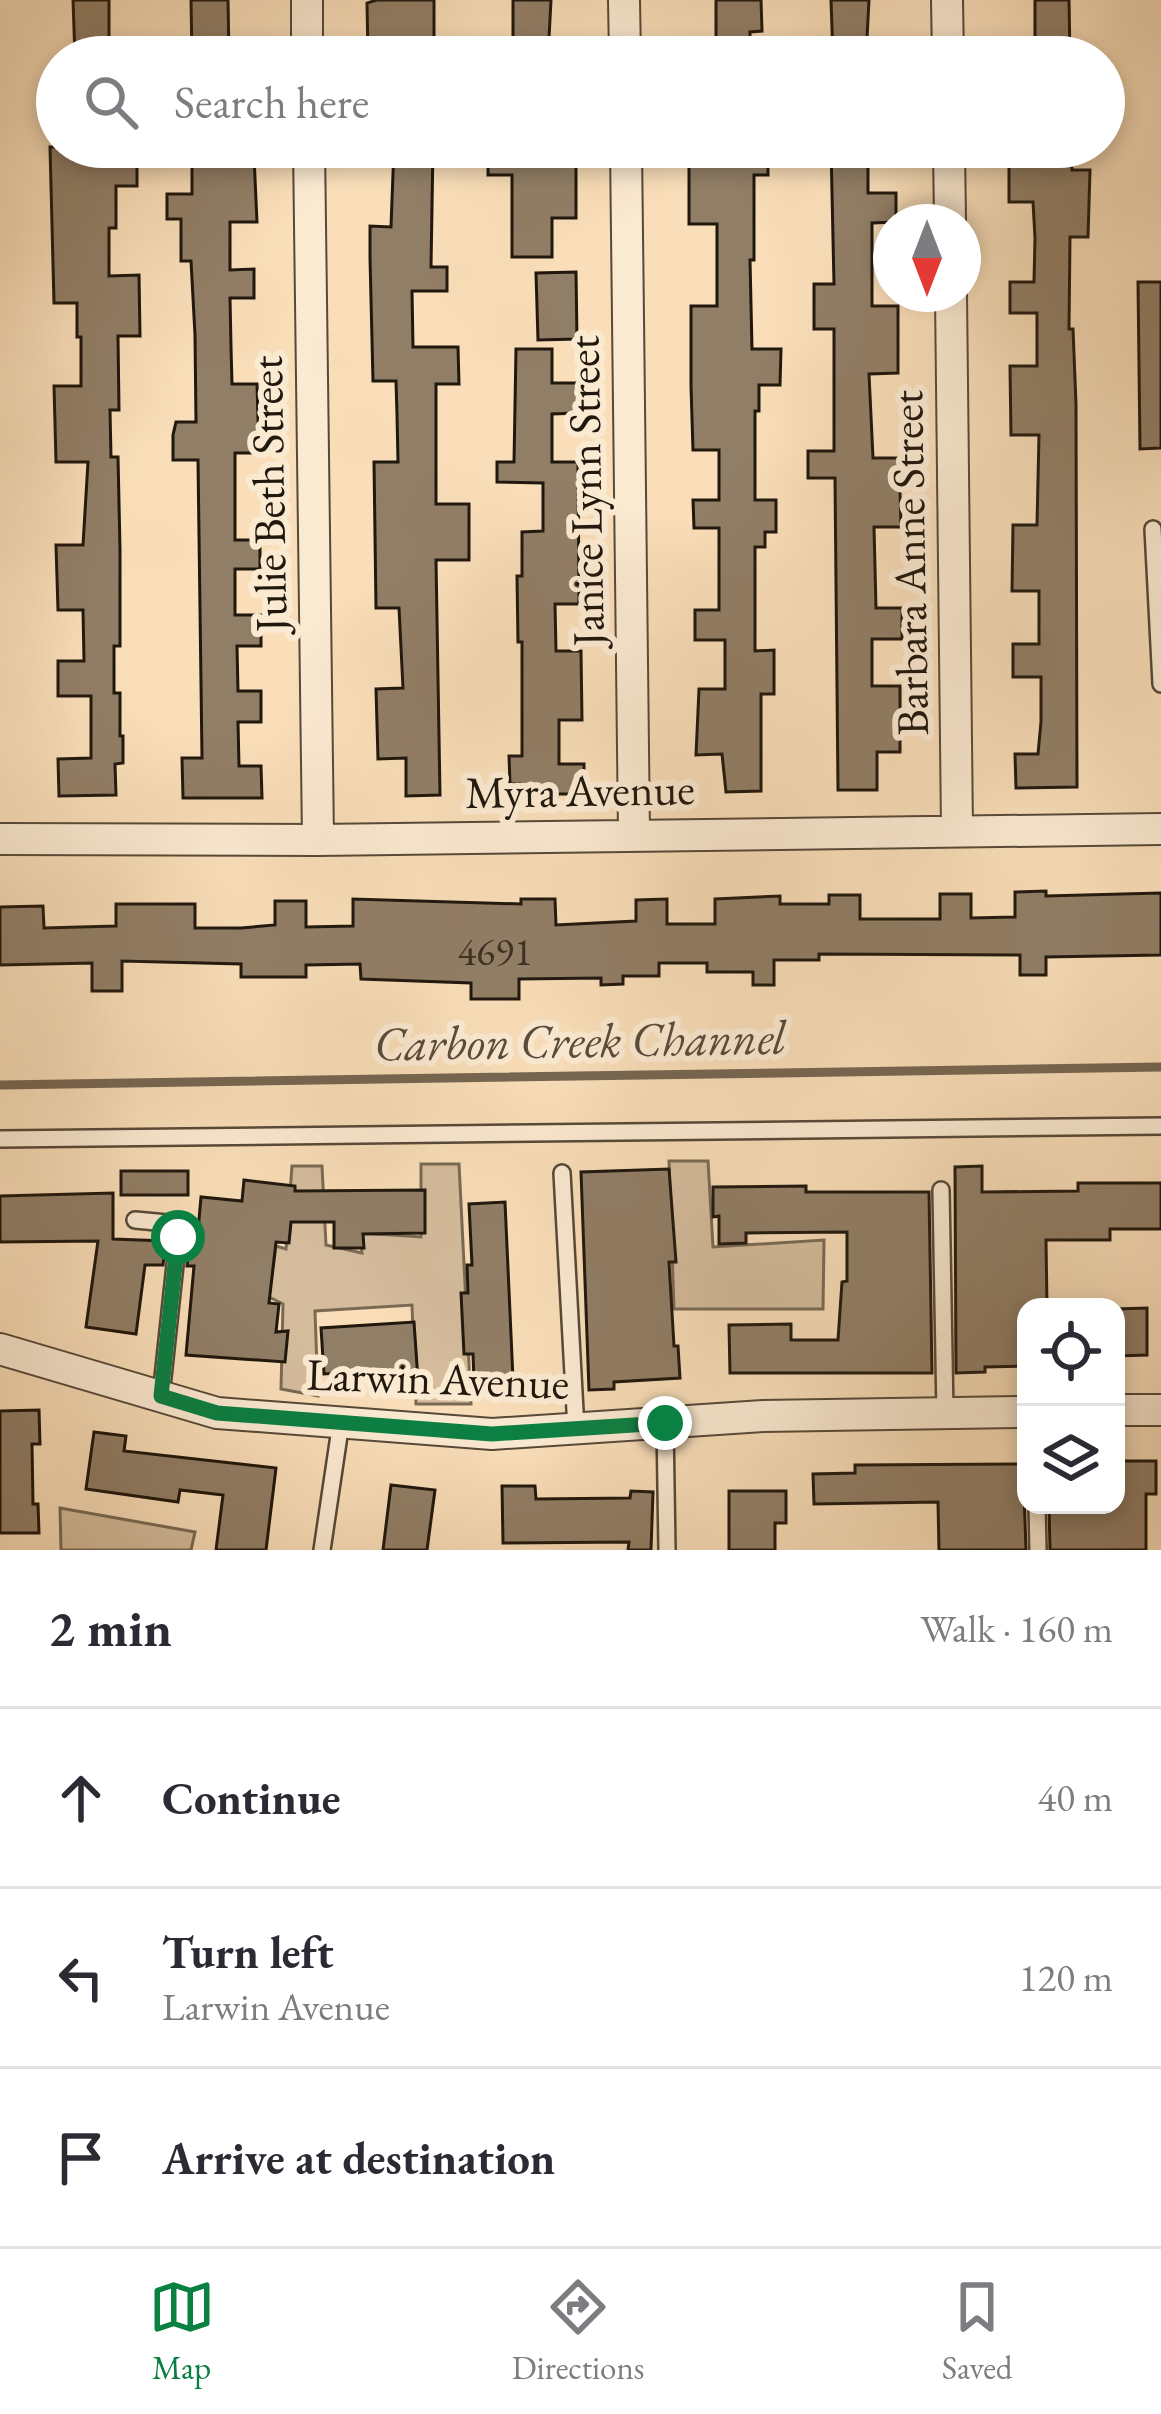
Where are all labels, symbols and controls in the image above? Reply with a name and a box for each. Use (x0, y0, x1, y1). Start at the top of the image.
search box (36, 36, 1125, 168)
icon: search (78, 69, 144, 135)
text: Search here (174, 73, 369, 131)
north arrow (873, 204, 981, 312)
street label: Janice Lynn Street (553, 335, 617, 651)
street label: Julie Beth Street (237, 355, 299, 637)
street label: Barbara Anne Street (877, 390, 941, 736)
street label: Myra Avenue (465, 759, 695, 821)
house number: 4691 (458, 926, 532, 977)
water label: Carbon Creek Channel (373, 1005, 788, 1075)
route start (151, 1210, 205, 1264)
map controls (1017, 1298, 1125, 1514)
button: locate (1017, 1298, 1125, 1406)
street label: Larwin Avenue (306, 1344, 570, 1412)
route end (638, 1396, 692, 1450)
button: layers (1017, 1406, 1125, 1514)
text: 2 min (48, 1595, 172, 1661)
text: Walk · 160 m (920, 1603, 1113, 1654)
icon: ahead (48, 1765, 114, 1831)
text: Continue (162, 1769, 340, 1827)
text: 40 m (1037, 1772, 1113, 1823)
text: Turn left (162, 1923, 334, 1981)
icon: left (48, 1945, 114, 2011)
text: 120 m (1019, 1952, 1113, 2003)
text: Larwin Avenue (162, 1981, 390, 2032)
icon: arrive (48, 2125, 114, 2191)
text: Arrive at destination (162, 2129, 555, 2187)
tab: Map (149, 2274, 215, 2389)
tab: Directions (512, 2274, 645, 2389)
tab: Saved (942, 2274, 1012, 2389)

